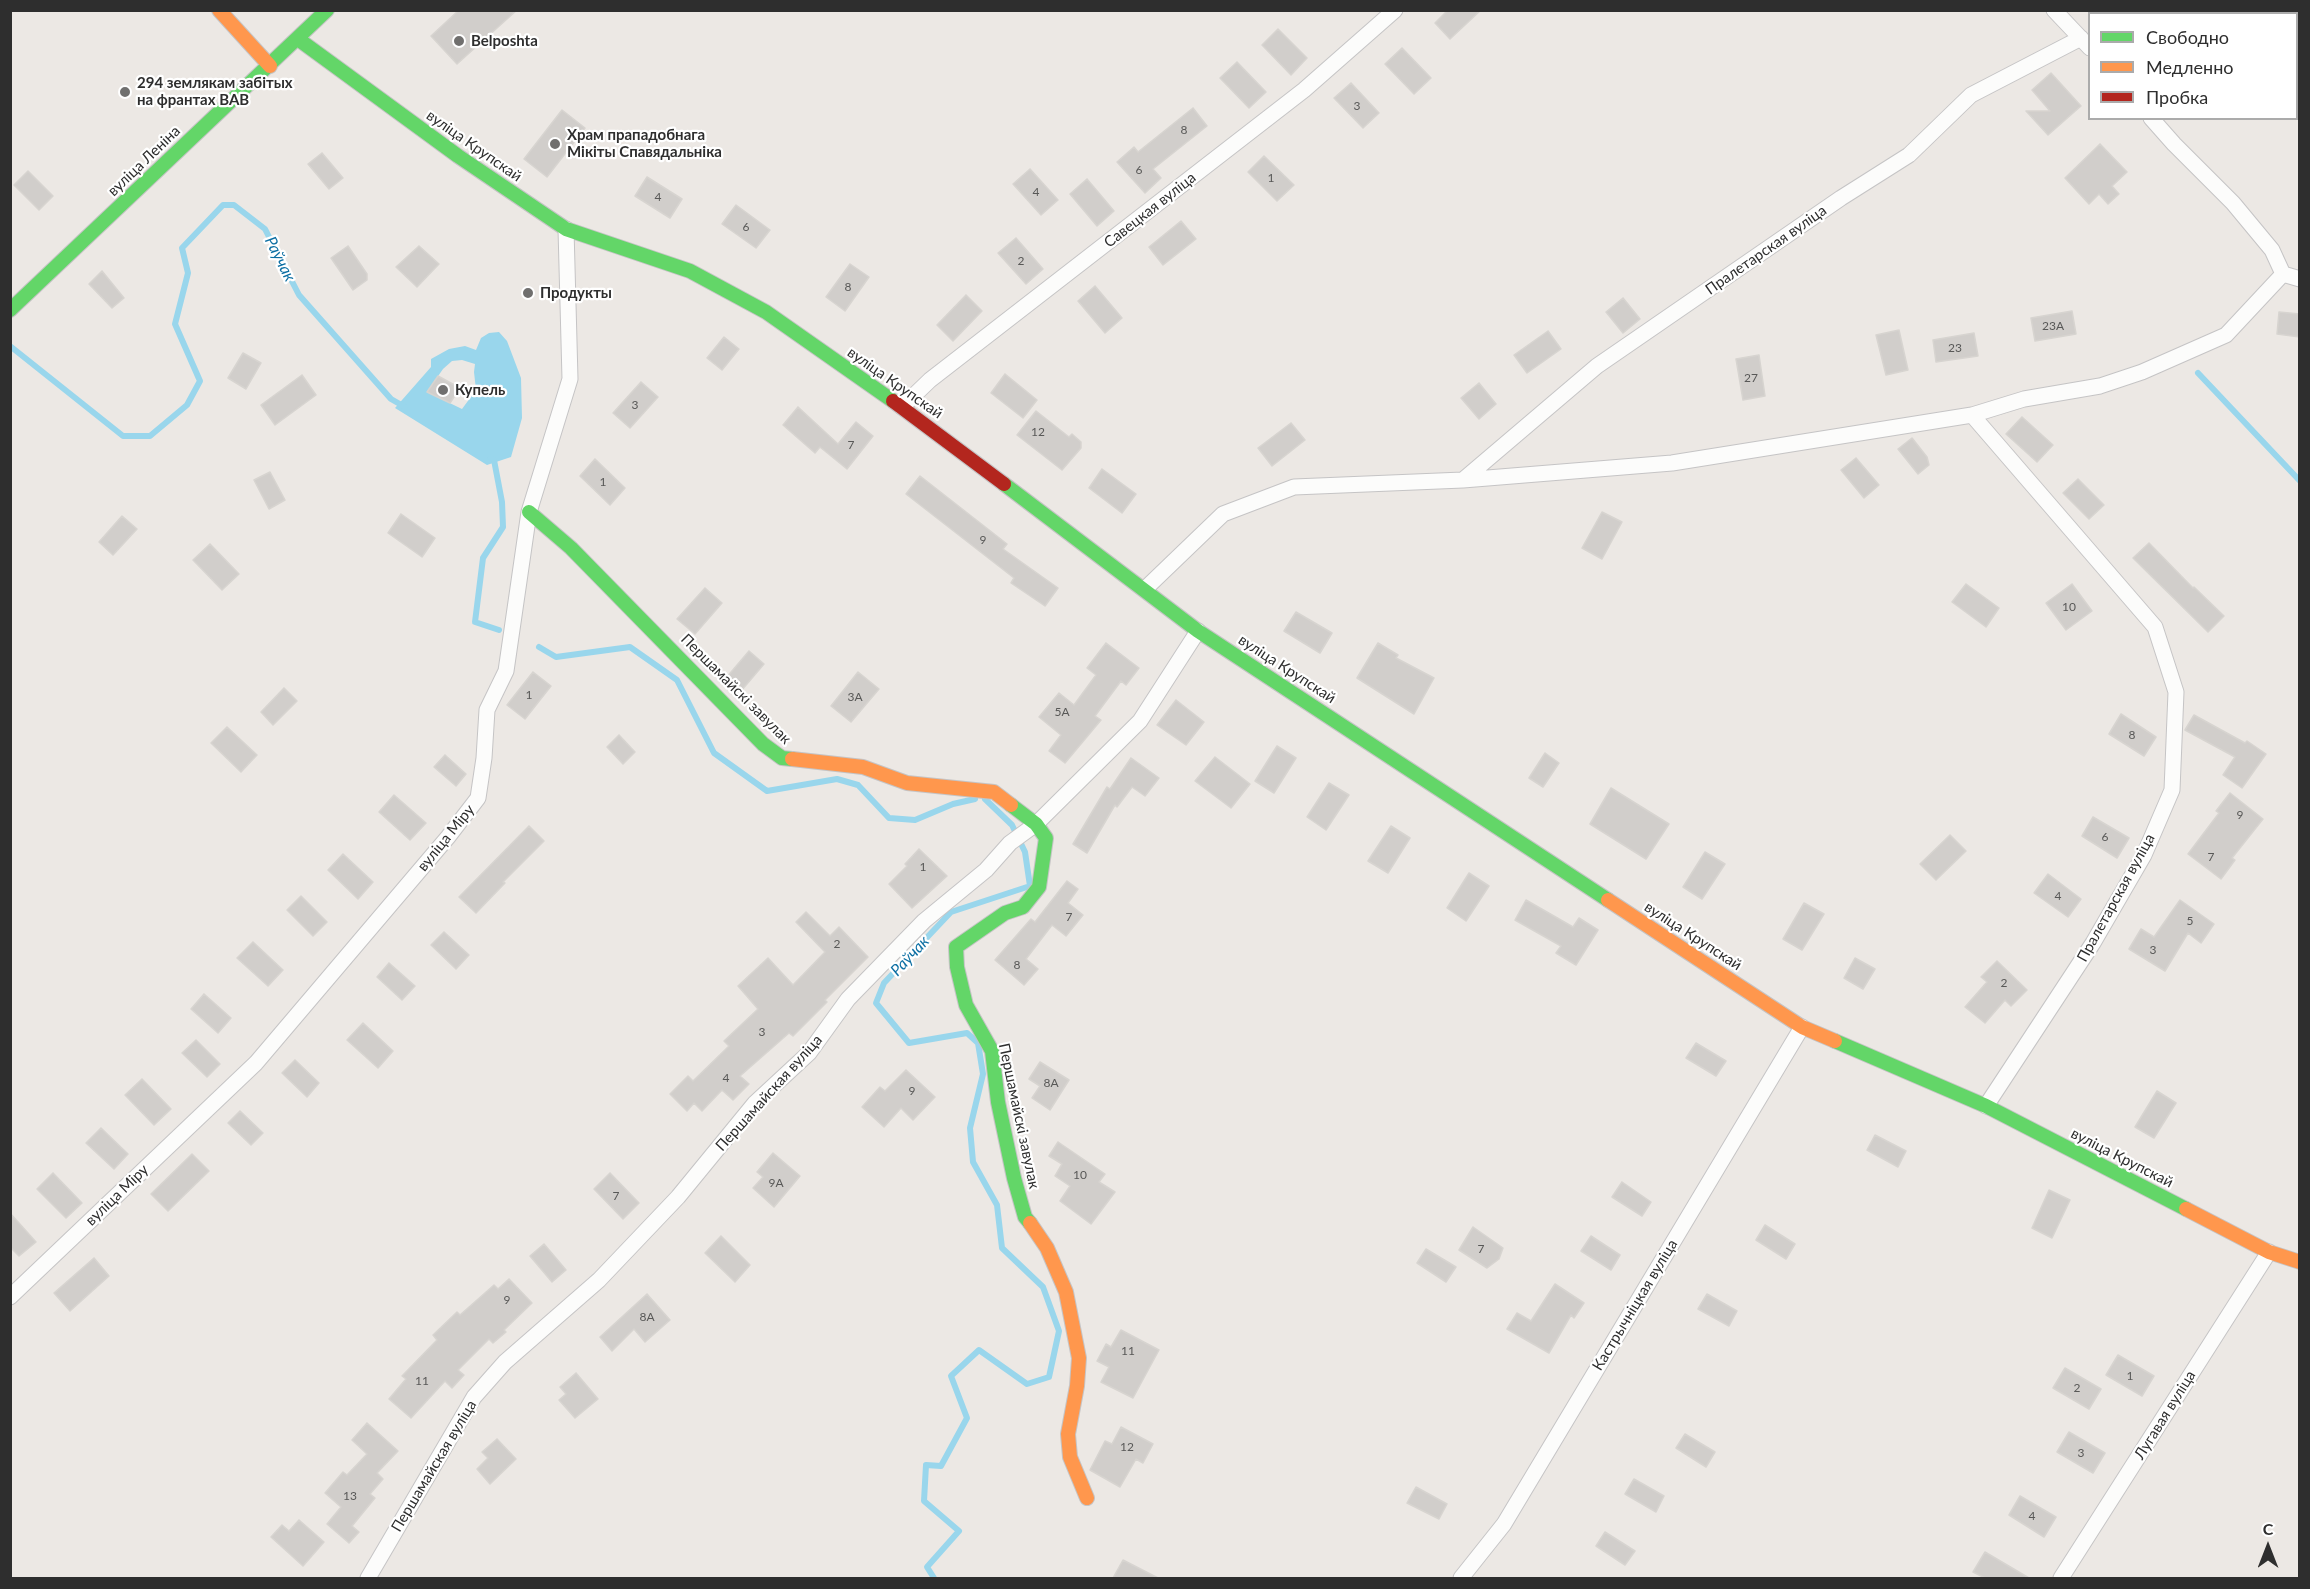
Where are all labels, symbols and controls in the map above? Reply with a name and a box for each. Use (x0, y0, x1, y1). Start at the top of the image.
legend (2088, 12, 2298, 120)
text: Свободно (2146, 26, 2229, 48)
place label: Belposhta (471, 32, 538, 50)
marker: Belposhta (452, 34, 466, 48)
text: Медленно (2146, 56, 2234, 78)
place label: 294 землякам забітых на франтах ВАВ (137, 74, 293, 109)
marker: 294 землякам забітых на франтах ВАВ (118, 85, 132, 99)
text: Пробка (2146, 86, 2208, 108)
house number: 3 (1354, 99, 1360, 113)
street label: вуліца Крупскай (423, 106, 525, 186)
street label: вуліца Леніна (104, 122, 184, 200)
house number: 8 (1181, 123, 1187, 137)
place label: Храм прападобнага Мікіты Спавядальніка (567, 126, 722, 161)
marker: Храм прападобнага Мікіты Спавядальніка (548, 137, 562, 151)
house number: 6 (1136, 163, 1142, 177)
street label: Савецкая вуліца (1101, 169, 1199, 251)
house number: 1 (1268, 171, 1274, 185)
house number: 4 (1033, 185, 1039, 199)
house number: 4 (655, 190, 661, 204)
street label: Пралетарская вуліца (1702, 201, 1830, 299)
house number: 6 (743, 220, 749, 234)
water label: Раўчак (261, 233, 299, 285)
house number: 2 (1018, 254, 1024, 268)
house number: 8 (845, 280, 851, 294)
place label: Продукты (540, 284, 612, 302)
marker: Продукты (521, 286, 535, 300)
house number: 23А (2042, 319, 2064, 333)
house number: 23 (1948, 341, 1962, 355)
street label: вуліца Крупскай (844, 343, 946, 423)
house number: 27 (1744, 371, 1758, 385)
place label: Купель (455, 381, 505, 399)
marker: Купель (436, 383, 450, 397)
house number: 3 (632, 398, 638, 412)
house number: 12 (1031, 425, 1045, 439)
house number: 7 (848, 438, 854, 452)
house number: 1 (600, 475, 606, 489)
house number: 9 (980, 533, 986, 547)
house number: 10 (2062, 600, 2076, 614)
street label: Першамайскі завулак (677, 630, 795, 748)
street label: вуліца Крупскай (1235, 631, 1339, 707)
house number: 1 (526, 688, 532, 702)
house number: 3А (847, 690, 863, 704)
house number: 5А (1054, 705, 1070, 719)
house number: 8 (2129, 728, 2135, 742)
street label: вуліца Міру (414, 801, 478, 875)
house number: 9 (2237, 808, 2243, 822)
house number: 6 (2102, 830, 2108, 844)
street label: Пралетарская вуліца (2073, 831, 2159, 965)
house number: 7 (2208, 850, 2214, 864)
house number: 1 (920, 860, 926, 874)
house number: 4 (2055, 889, 2061, 903)
street label: вуліца Крупскай (1641, 898, 1745, 974)
house number: 7 (1066, 910, 1072, 924)
house number: 5 (2187, 914, 2193, 928)
water label: Раўчак (887, 932, 933, 980)
house number: 2 (834, 937, 840, 951)
house number: 3 (2150, 943, 2156, 957)
house number: 8 (1014, 958, 1020, 972)
house number: 2 (2001, 976, 2007, 990)
house number: 3 (759, 1025, 765, 1039)
street label: Першамайская вуліца (712, 1031, 826, 1155)
street label: Першамайскі завулак (995, 1042, 1043, 1190)
house number: 4 (723, 1071, 729, 1085)
house number: 8А (1043, 1076, 1059, 1090)
house number: 9 (909, 1084, 915, 1098)
street label: вуліца Крупскай (2068, 1124, 2176, 1192)
street label: вуліца Міру (82, 1161, 152, 1229)
house number: 10 (1073, 1168, 1087, 1182)
house number: 9А (768, 1176, 784, 1190)
house number: 7 (613, 1189, 619, 1203)
street label: Кастрычніцкая вуліца (1589, 1236, 1681, 1374)
house number: 7 (1478, 1242, 1484, 1256)
house number: 9 (504, 1293, 510, 1307)
house number: 8А (639, 1310, 655, 1324)
house number: 11 (1121, 1344, 1135, 1358)
street label: Лугавая вуліца (2131, 1367, 2199, 1463)
house number: 1 (2127, 1369, 2133, 1383)
house number: 11 (415, 1374, 429, 1388)
house number: 2 (2074, 1381, 2080, 1395)
street label: Першамайская вуліца (388, 1397, 480, 1535)
house number: 12 (1120, 1440, 1134, 1454)
house number: 3 (2078, 1446, 2084, 1460)
house number: 13 (343, 1489, 357, 1503)
house number: 4 (2029, 1509, 2035, 1523)
north arrow (2238, 1517, 2298, 1577)
text: С (2263, 1519, 2273, 1538)

